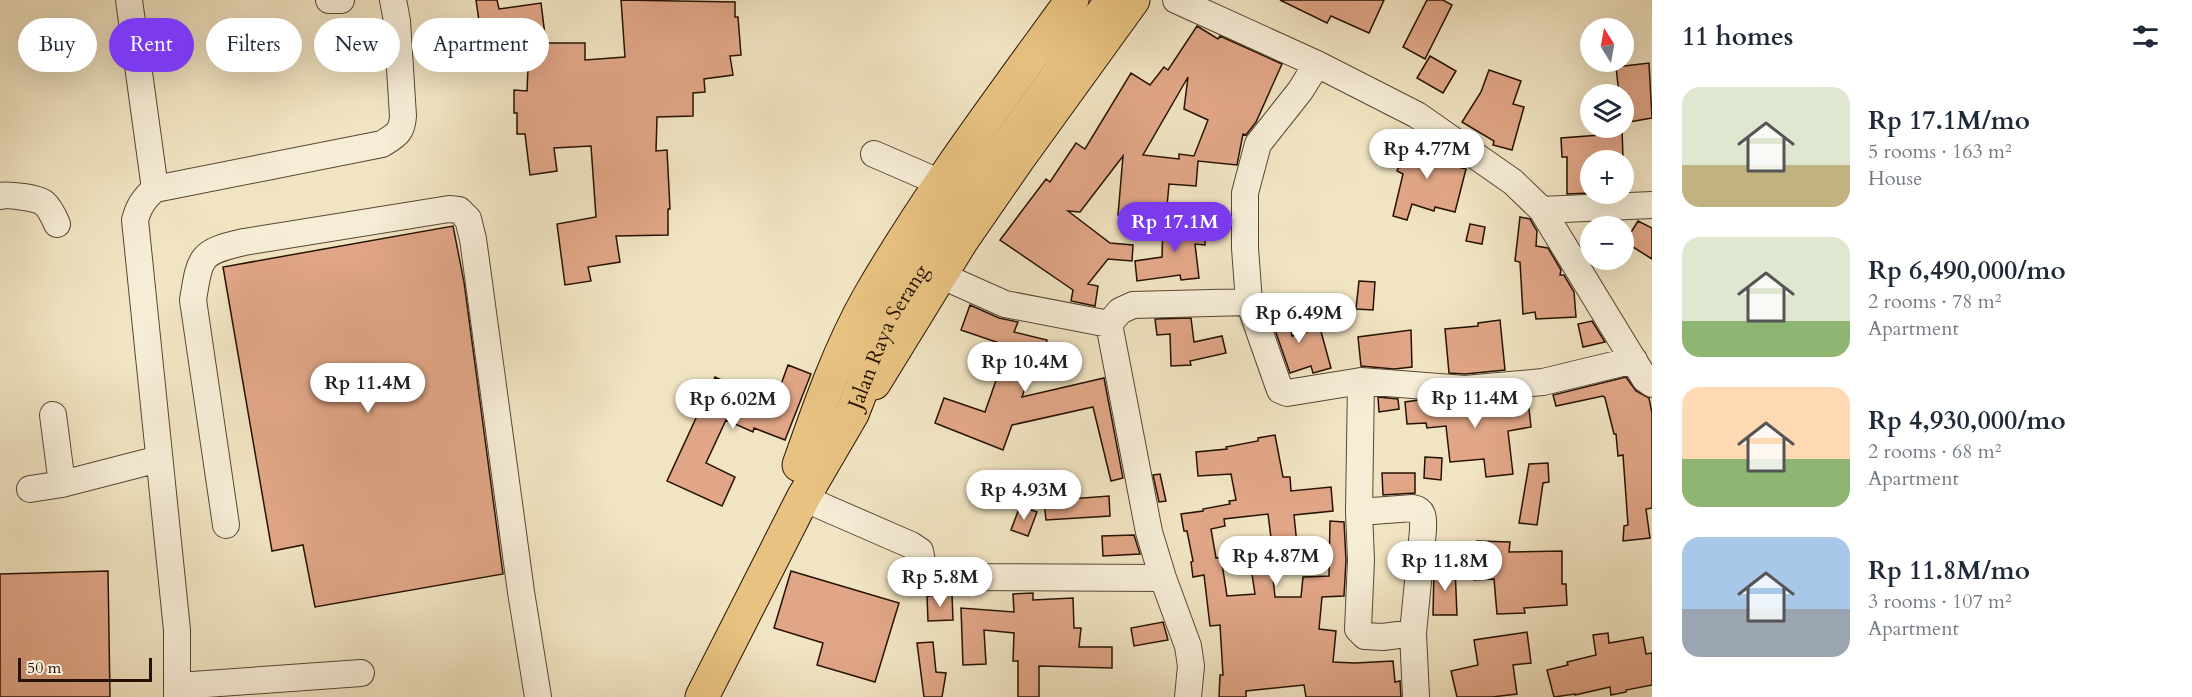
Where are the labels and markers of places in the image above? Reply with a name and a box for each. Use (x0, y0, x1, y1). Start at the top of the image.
pin: Rp 4.77M (1365, 129, 1489, 180)
pin: Rp 17.1M (1113, 202, 1237, 253)
pin: Rp 6.49M (1237, 293, 1361, 344)
pin: Rp 10.4M (963, 342, 1087, 393)
pin: Rp 11.4M (306, 363, 430, 414)
pin: Rp 11.4M (1413, 378, 1537, 429)
pin: Rp 6.02M (671, 379, 795, 430)
pin: Rp 4.93M (962, 470, 1086, 521)
pin: Rp 4.87M (1214, 536, 1338, 587)
pin: Rp 11.8M (1383, 541, 1507, 592)
pin: Rp 5.8M (885, 557, 995, 608)

